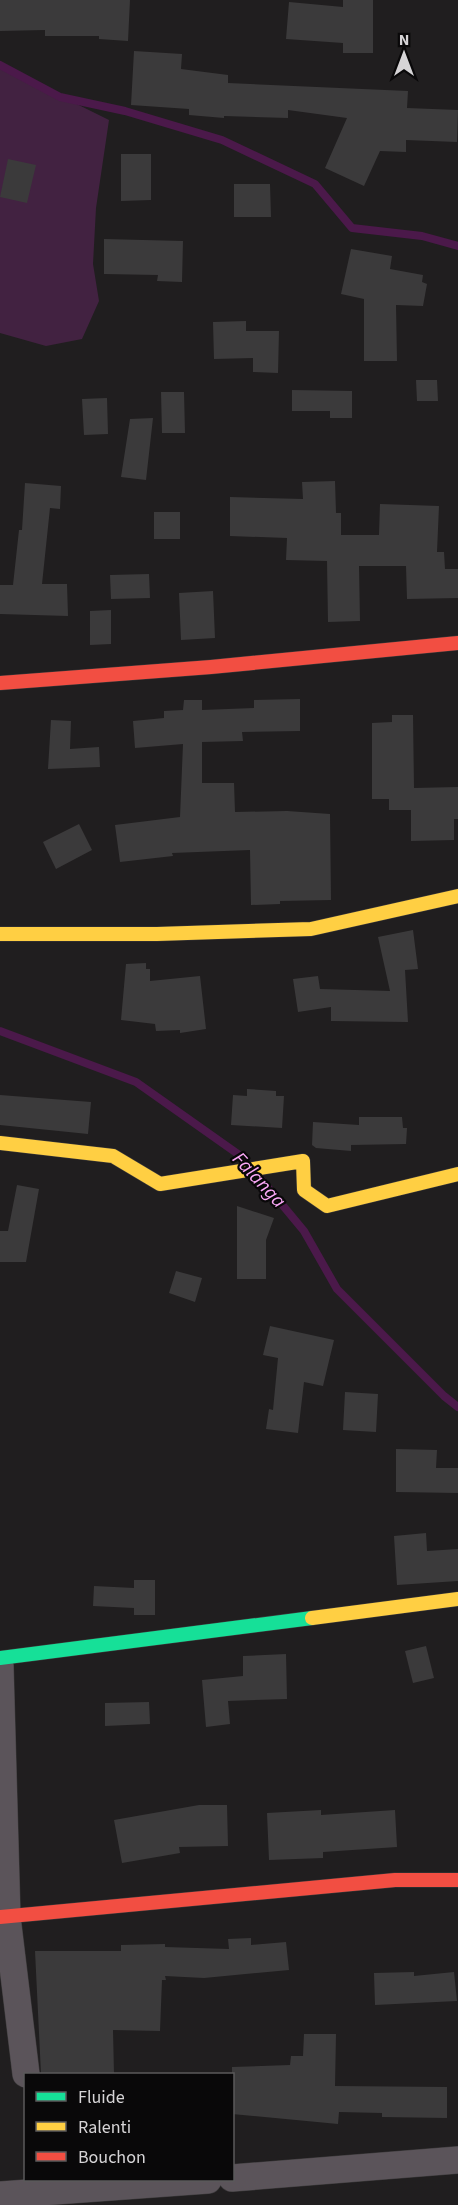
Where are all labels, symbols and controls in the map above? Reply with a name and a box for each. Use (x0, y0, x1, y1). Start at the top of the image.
north arrow (374, 24, 434, 84)
text: N (399, 29, 409, 51)
water label: Falanga (226, 1146, 292, 1214)
legend (24, 2073, 234, 2181)
text: Fluide (78, 2085, 125, 2110)
text: Ralenti (78, 2115, 131, 2140)
text: Bouchon (78, 2145, 146, 2170)

